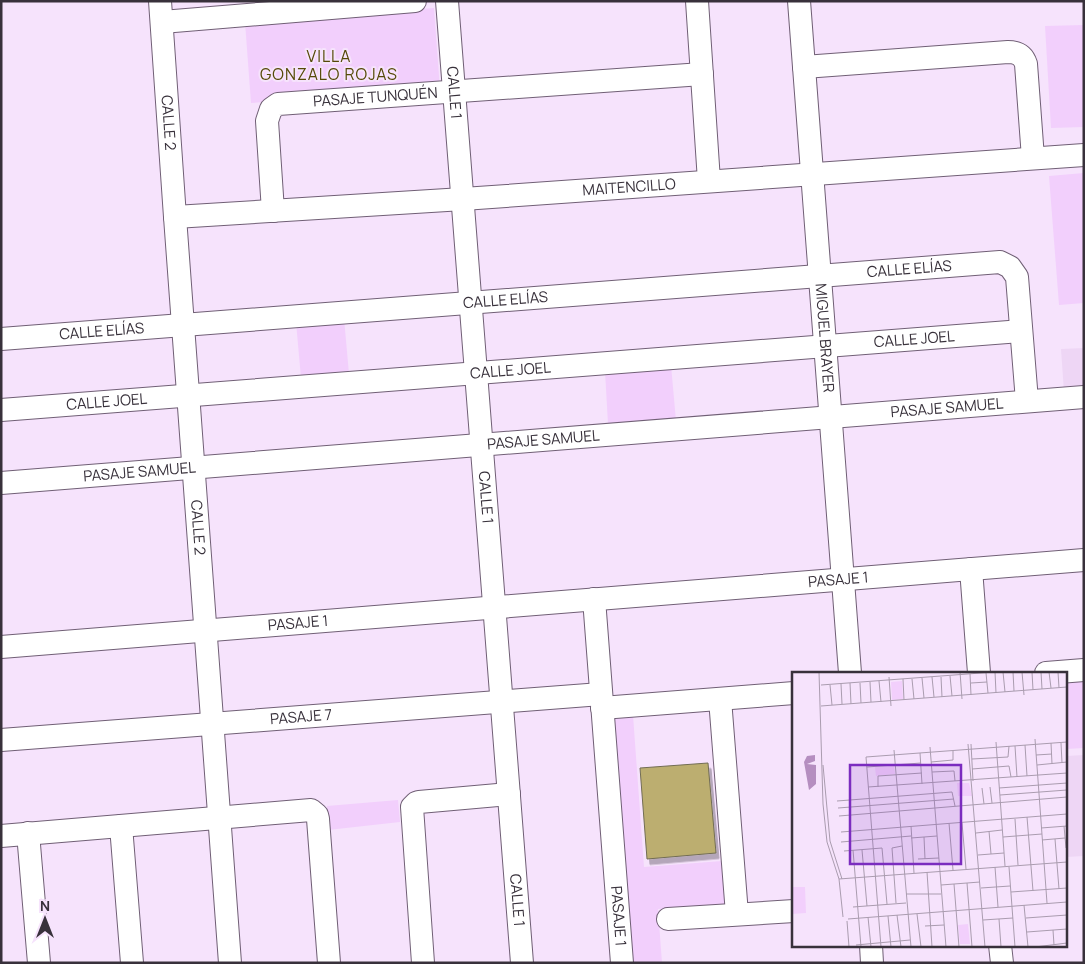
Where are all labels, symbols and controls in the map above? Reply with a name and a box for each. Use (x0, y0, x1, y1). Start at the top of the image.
district label: VILLA GONZALO ROJAS (260, 45, 398, 85)
street label: CALLE 1 (442, 66, 467, 120)
street label: PASAJE TUNQUÉN (312, 82, 438, 111)
street label: CALLE 2 (157, 94, 181, 151)
street label: MAITENCILLO (582, 173, 677, 201)
street label: CALLE ELÍAS (866, 255, 952, 282)
street label: MIGUEL BRAYER (810, 283, 840, 393)
street label: CALLE ELÍAS (462, 286, 549, 313)
street label: CALLE ELÍAS (58, 317, 145, 344)
street label: CALLE JOEL (873, 325, 956, 352)
street label: CALLE JOEL (469, 356, 552, 384)
street label: CALLE JOEL (66, 388, 148, 415)
street label: PASAJE SAMUEL (890, 392, 1004, 422)
street label: PASAJE SAMUEL (486, 424, 601, 454)
street label: PASAJE SAMUEL (82, 457, 197, 486)
street label: CALLE 1 (474, 470, 499, 525)
street label: CALLE 2 (186, 499, 211, 556)
street label: PASAJE 1 (807, 566, 869, 592)
street label: PASAJE 1 (267, 610, 329, 636)
inset map (792, 672, 1068, 946)
street label: PASAJE 7 (269, 704, 333, 729)
street label: CALLE 1 (505, 873, 530, 927)
street label: PASAJE 1 (606, 885, 632, 947)
north arrow (20, 894, 70, 944)
text: N (40, 896, 50, 915)

